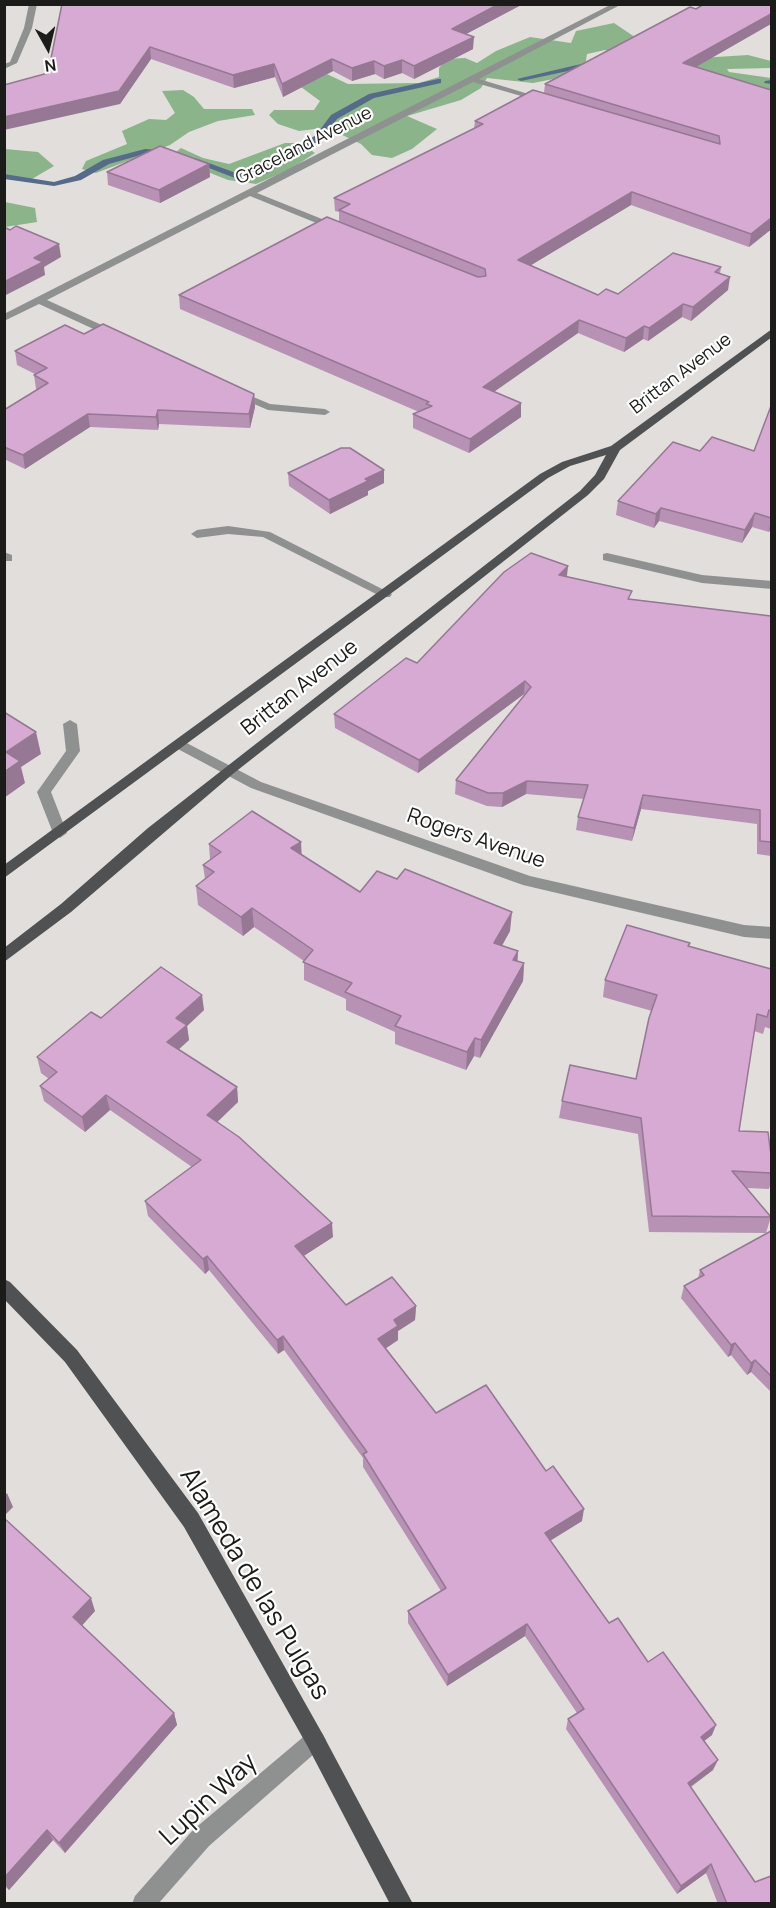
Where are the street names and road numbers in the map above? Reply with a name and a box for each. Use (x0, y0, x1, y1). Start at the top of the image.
street label: Graceland Avenue (232, 102, 376, 190)
street label: Brittan Avenue (626, 329, 736, 419)
street label: Brittan Avenue (237, 635, 363, 741)
street label: Rogers Avenue (404, 804, 548, 874)
street label: Alameda de las Pulgas (172, 1462, 336, 1706)
street label: Lupin Way (154, 1747, 264, 1853)

